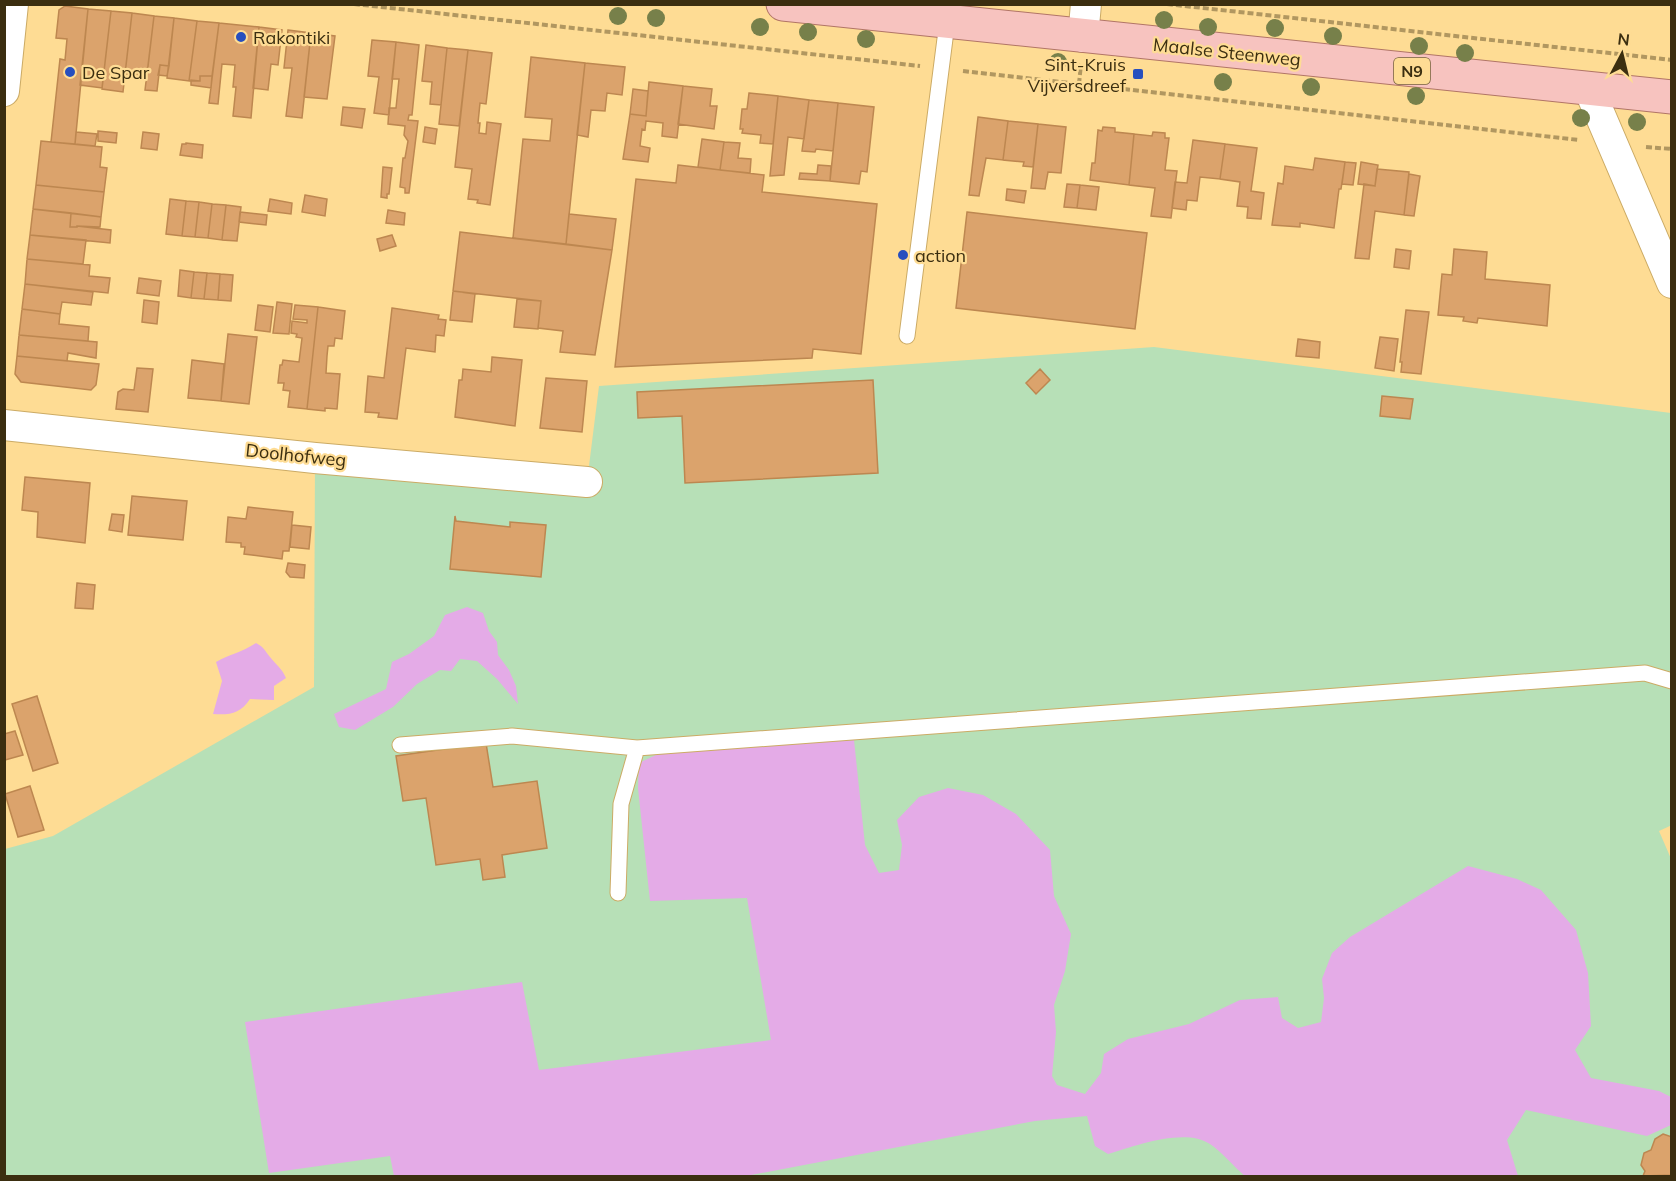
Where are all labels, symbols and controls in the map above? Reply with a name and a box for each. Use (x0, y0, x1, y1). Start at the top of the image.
north arrow (1592, 24, 1652, 84)
place label: Rakontiki (253, 26, 330, 49)
text: N (1617, 28, 1631, 50)
marker: Rakontiki (234, 30, 248, 44)
street label: Maalse Steenweg (1152, 33, 1302, 71)
place label: Sint-Kruis Vijversdreef (1027, 53, 1127, 97)
road number: N9 (1394, 58, 1430, 84)
place label: De Spar (82, 61, 150, 84)
marker: De Spar (63, 65, 77, 79)
marker: Sint-Kruis Vijversdreef (1131, 67, 1145, 81)
place label: action (915, 244, 966, 267)
marker: action (896, 248, 910, 262)
street label: Doolhofweg (245, 438, 347, 472)

